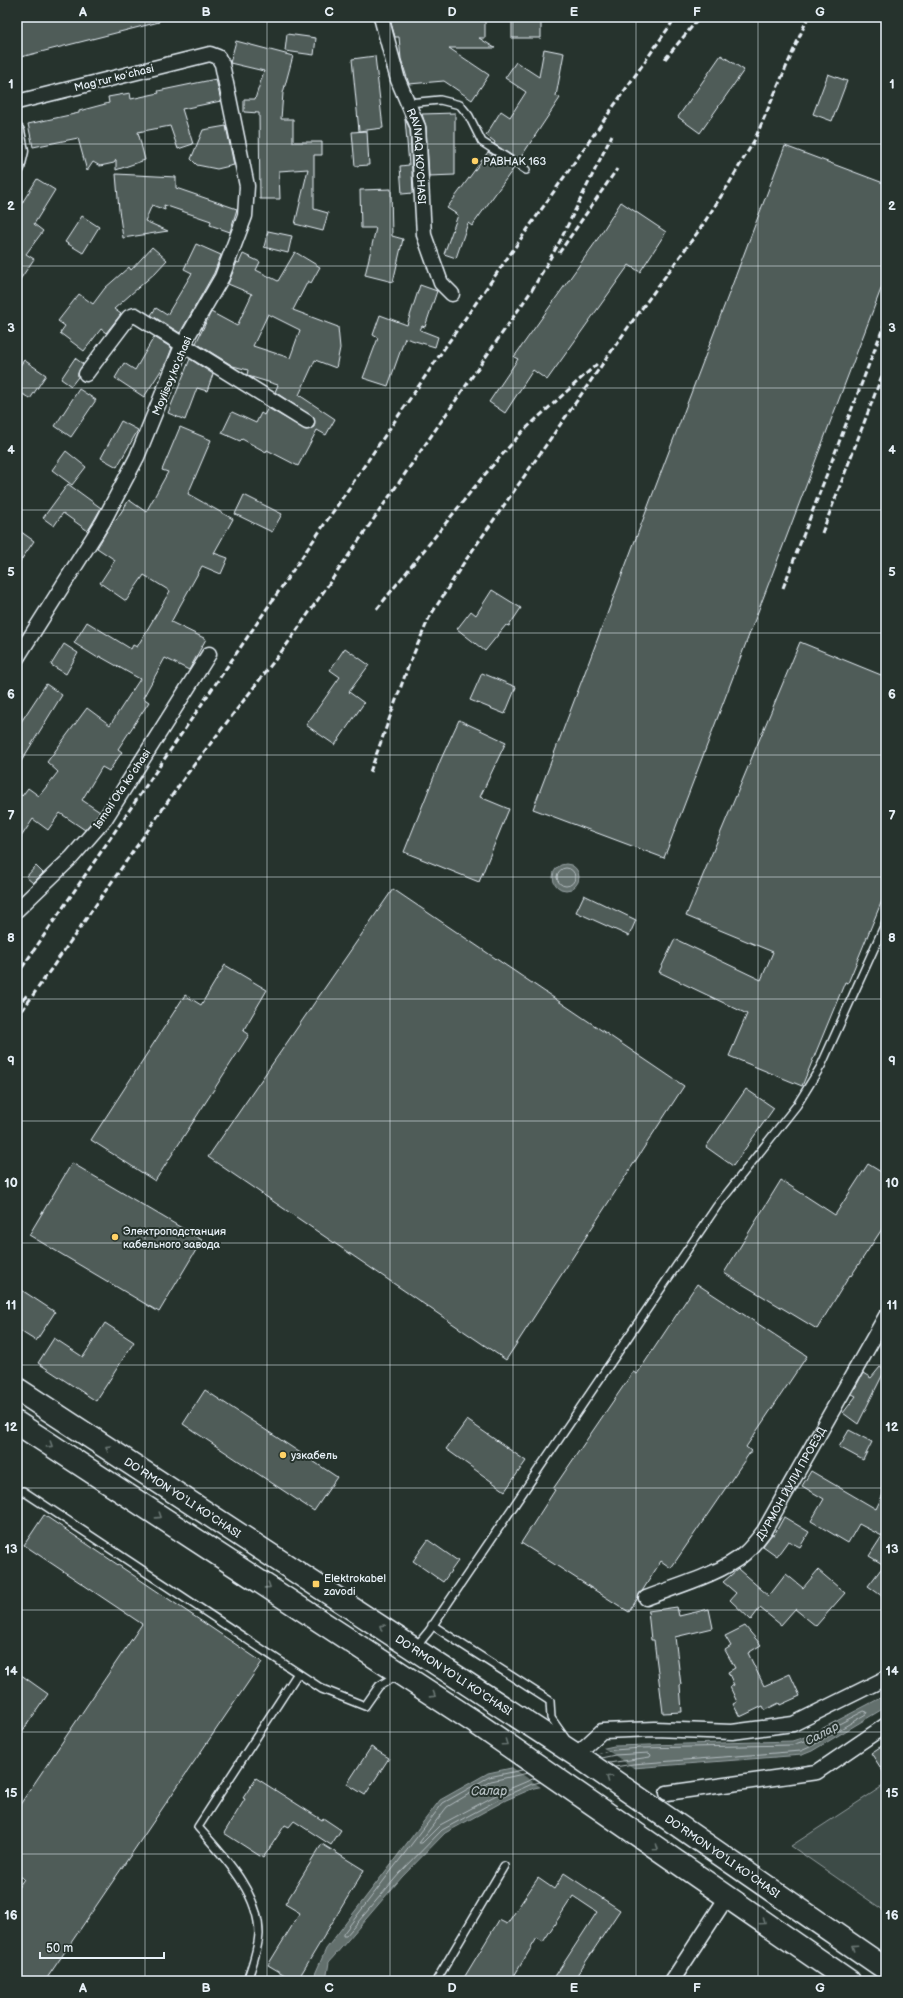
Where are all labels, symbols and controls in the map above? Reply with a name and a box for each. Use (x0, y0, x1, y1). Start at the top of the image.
text: A (78, 4, 87, 20)
text: B (201, 4, 211, 20)
text: C (324, 4, 334, 20)
text: D (447, 4, 457, 20)
text: E (570, 4, 579, 20)
text: F (693, 4, 701, 20)
text: G (815, 4, 825, 20)
street label: Magʻrur koʻchasi (73, 62, 155, 94)
text: 1 (8, 76, 14, 92)
text: 1 (889, 76, 895, 92)
street label: RAVNAQ KO'CHASI (404, 106, 429, 205)
place label: РАВНАК 163 (483, 155, 546, 168)
marker: РАВНАК 163 (470, 156, 480, 166)
text: 2 (7, 198, 15, 214)
text: 2 (888, 198, 896, 214)
text: 3 (7, 320, 15, 336)
text: 3 (888, 320, 896, 336)
street label: Moylisoy koʻchasi (150, 335, 194, 417)
text: 4 (7, 442, 15, 458)
text: 4 (888, 442, 896, 458)
text: 5 (7, 564, 15, 580)
text: 5 (888, 564, 896, 580)
text: 6 (7, 686, 15, 702)
text: 6 (888, 686, 896, 702)
street label: Ismoil Ota koʻchasi (91, 747, 153, 831)
text: 7 (7, 808, 15, 824)
text: 7 (888, 808, 896, 824)
text: 8 (7, 930, 15, 946)
text: 8 (888, 930, 896, 946)
text: 9 (7, 1053, 15, 1069)
text: 9 (888, 1053, 896, 1069)
text: 10 (4, 1175, 18, 1191)
text: 10 (885, 1175, 899, 1191)
place label: Электроподстанция кабельного завода (123, 1225, 226, 1251)
marker: Электроподстанция кабельного завода (110, 1232, 120, 1242)
text: 11 (6, 1297, 16, 1313)
text: 11 (887, 1297, 897, 1313)
text: 12 (4, 1419, 18, 1435)
text: 12 (885, 1419, 899, 1435)
street label: ДУРМОН ЙУЛИ ПРОЕЗД (753, 1424, 828, 1543)
one-way arrow (46, 1440, 53, 1448)
one-way arrow (105, 1445, 112, 1453)
place label: узкабель (291, 1449, 338, 1462)
marker: узкабель (278, 1450, 288, 1460)
street label: DO‘RMON YO‘LI KO‘CHASI (122, 1455, 244, 1541)
one-way arrow (155, 1511, 162, 1518)
text: 13 (4, 1541, 18, 1557)
text: 13 (885, 1541, 899, 1557)
place label: Elektrokabel zavodi (324, 1572, 386, 1598)
marker: Elektrokabel zavodi (311, 1579, 321, 1589)
one-way arrow (264, 1582, 271, 1589)
one-way arrow (380, 1625, 387, 1632)
street label: DO‘RMON YO‘LI KO‘CHASI (393, 1632, 515, 1718)
text: 14 (4, 1663, 18, 1679)
text: 14 (885, 1663, 899, 1679)
one-way arrow (429, 1690, 436, 1697)
water label: Салар (803, 1719, 842, 1749)
one-way arrow (500, 1738, 507, 1745)
one-way arrow (606, 1776, 613, 1783)
water label: Салар (471, 1784, 507, 1799)
text: 15 (5, 1785, 18, 1801)
text: 15 (886, 1785, 899, 1801)
street label: DO‘RMON YO‘LI KO‘CHASI (662, 1812, 783, 1901)
one-way arrow (652, 1843, 659, 1851)
text: 16 (4, 1907, 18, 1923)
text: 16 (885, 1907, 899, 1923)
one-way arrow (759, 1917, 766, 1924)
scale bar (40, 1934, 164, 1960)
text: 50 m (46, 1941, 73, 1956)
one-way arrow (851, 1944, 858, 1952)
text: A (78, 1980, 87, 1996)
text: B (201, 1980, 211, 1996)
text: C (324, 1980, 334, 1996)
text: D (447, 1980, 457, 1996)
text: E (570, 1980, 579, 1996)
text: F (693, 1980, 701, 1996)
text: G (815, 1980, 825, 1996)

